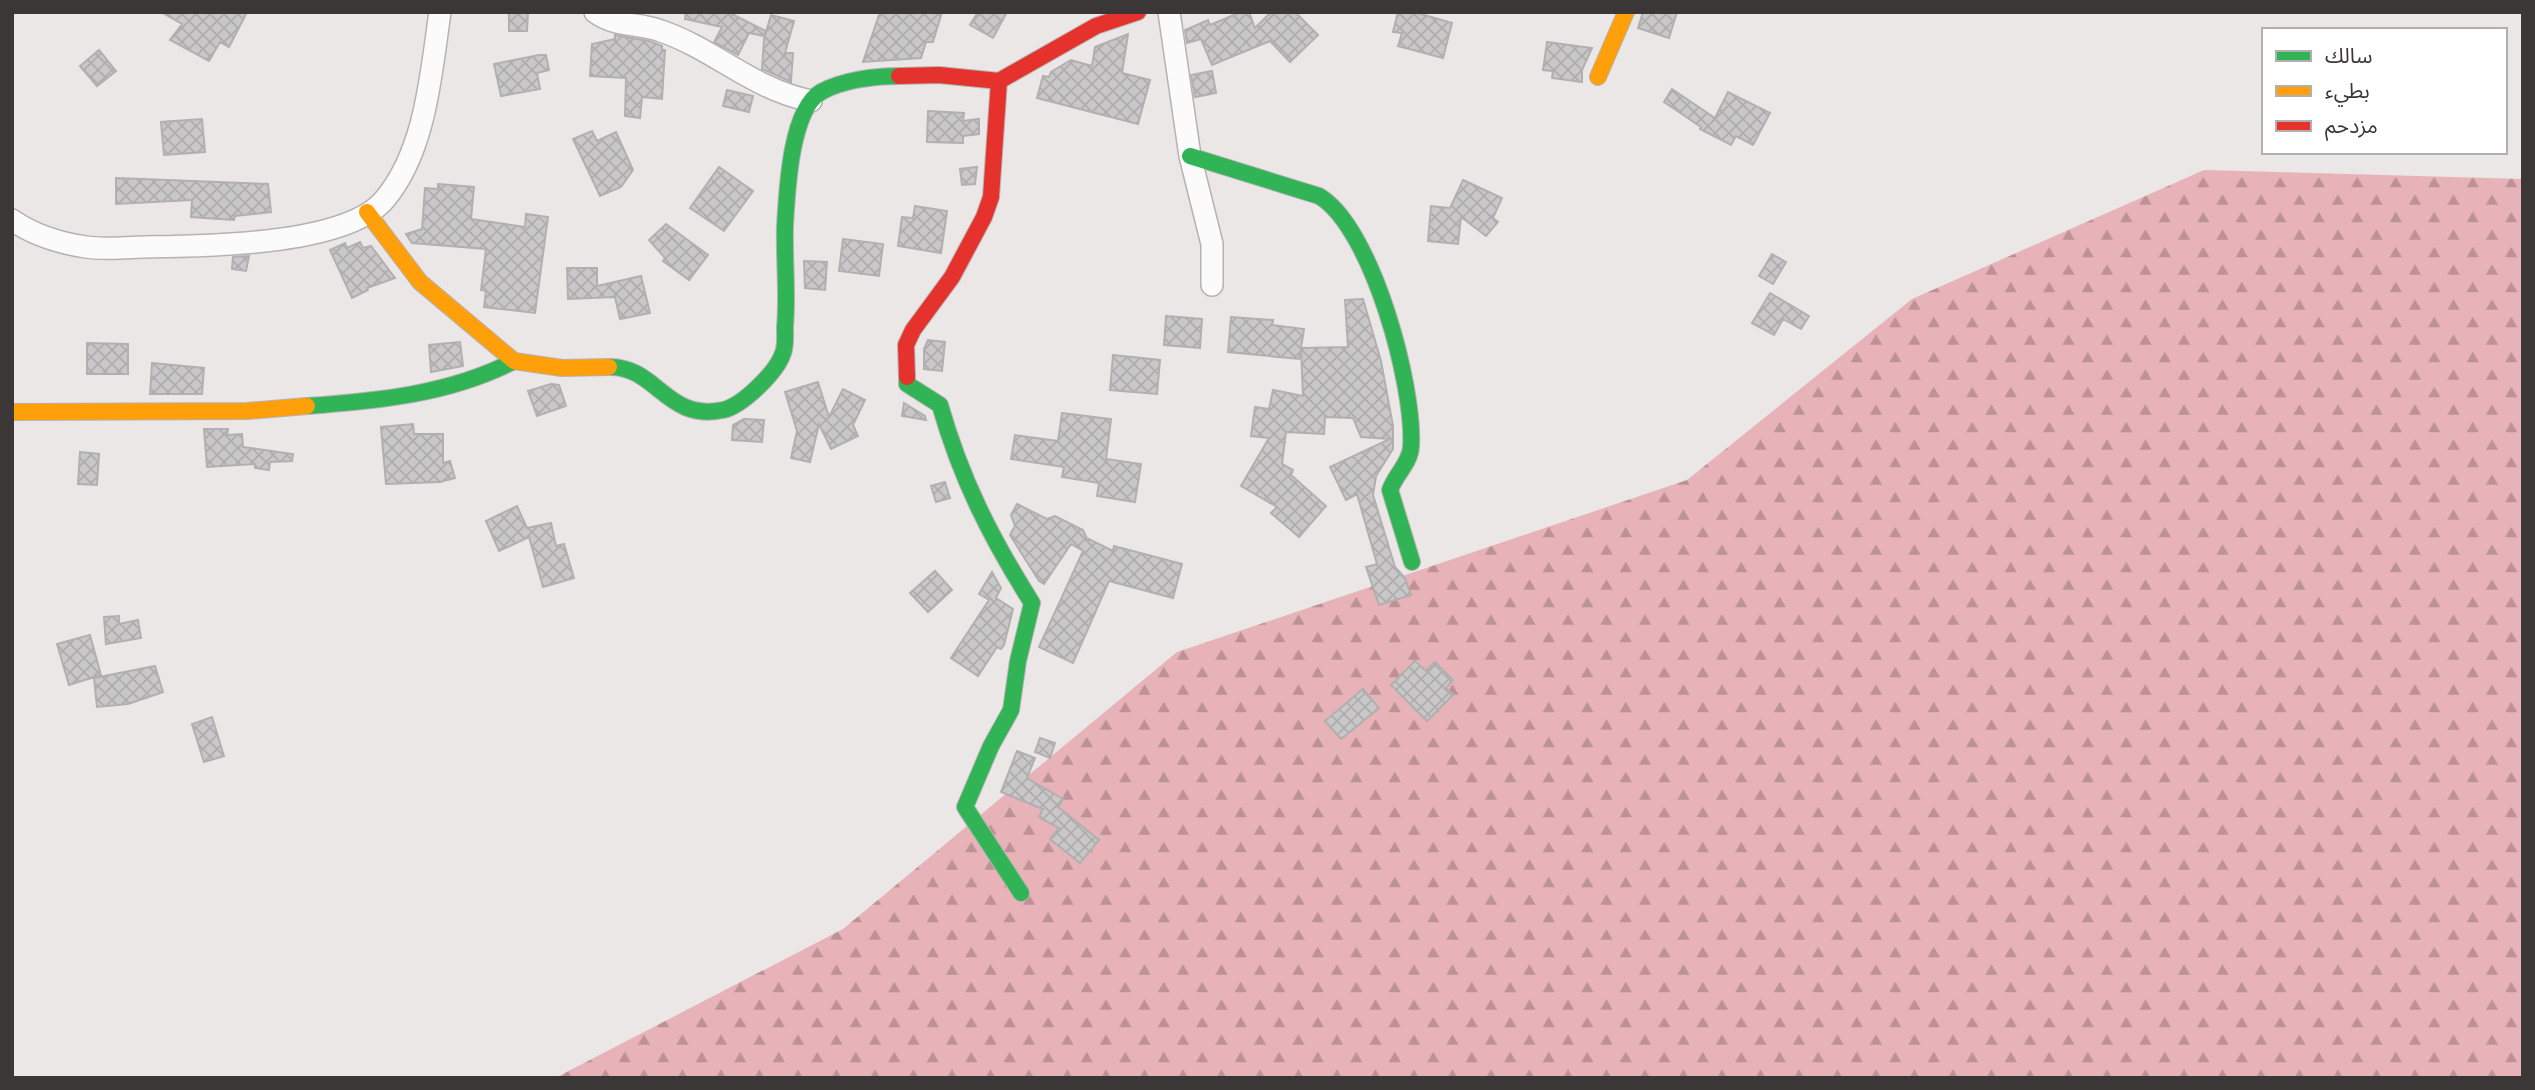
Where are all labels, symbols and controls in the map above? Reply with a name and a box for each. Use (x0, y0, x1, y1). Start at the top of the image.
legend (2262, 28, 2507, 154)
text: سالك (2325, 44, 2372, 67)
text: بطيء (2325, 79, 2370, 107)
text: مزدحم (2325, 114, 2378, 141)

